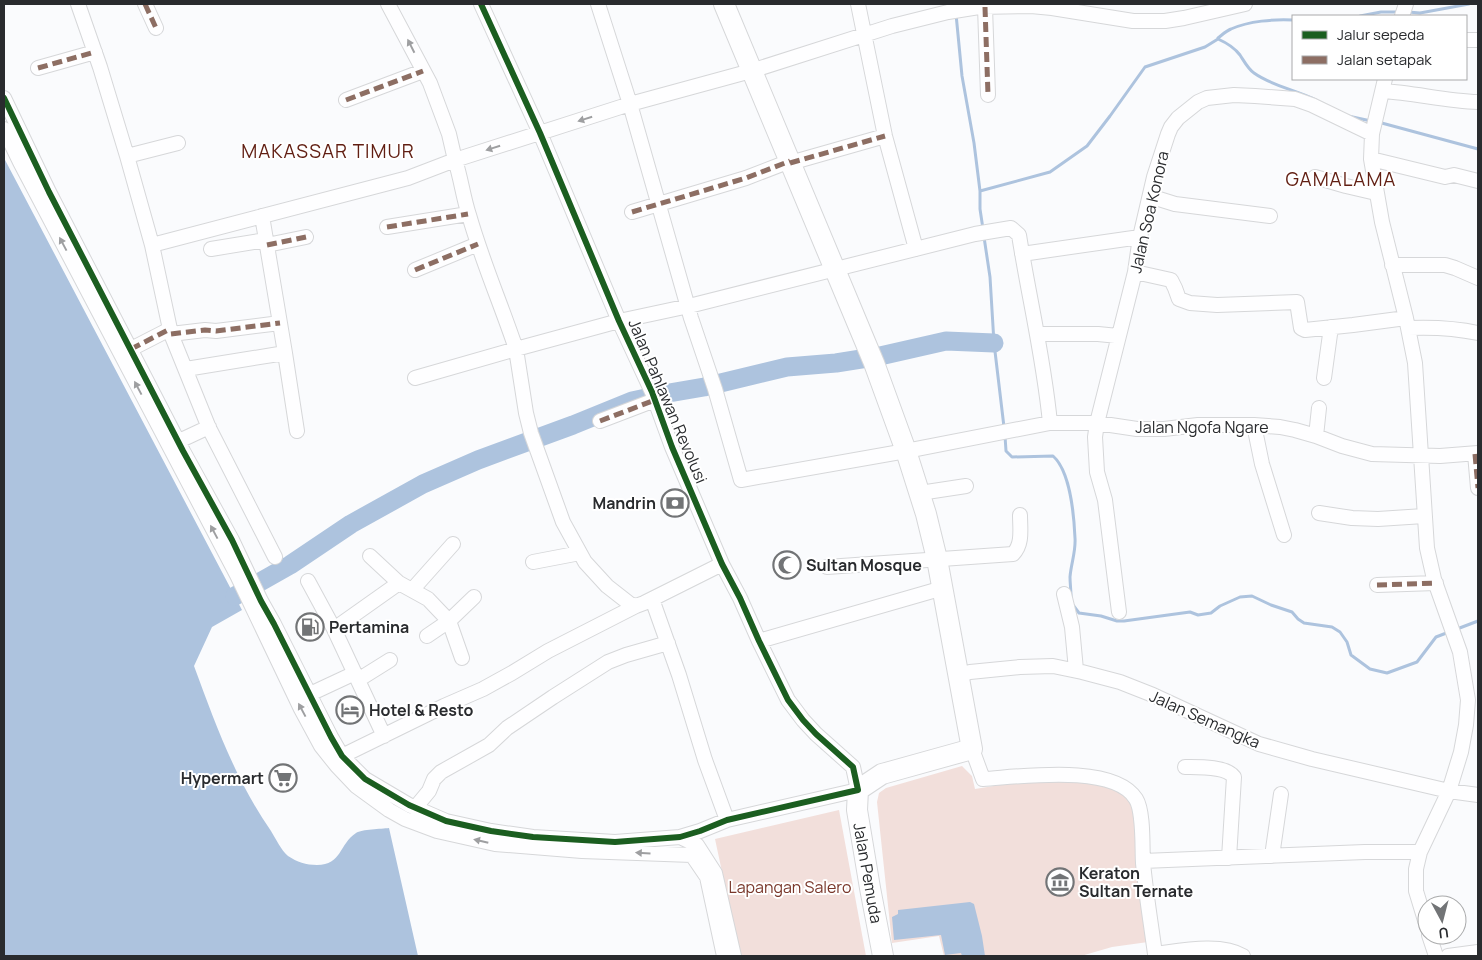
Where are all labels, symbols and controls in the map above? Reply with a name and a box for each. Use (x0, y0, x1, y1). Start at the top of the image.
legend (1292, 15, 1467, 80)
text: Jalur sepeda (1337, 24, 1424, 45)
one-way arrow (407, 38, 415, 53)
text: Jalan setapak (1337, 49, 1432, 70)
one-way arrow (577, 115, 592, 123)
district label: MAKASSAR TIMUR (241, 138, 415, 164)
one-way arrow (486, 145, 501, 152)
street label: Jalan Soa Konora (1124, 149, 1174, 275)
district label: GAMALAMA (1286, 166, 1396, 192)
one-way arrow (59, 237, 67, 251)
street label: Jalan Pahlawan Revolusi (623, 315, 713, 487)
one-way arrow (134, 381, 142, 395)
street label: Jalan Ngofa Ngare (1135, 416, 1269, 438)
bank icon: Mandrin (660, 488, 690, 518)
place label: Mandrin (592, 492, 656, 514)
one-way arrow (210, 525, 218, 539)
mosque icon: Sultan Mosque (772, 550, 802, 580)
place label: Sultan Mosque (806, 554, 922, 576)
fuel station icon: Pertamina (295, 612, 325, 642)
place label: Pertamina (329, 616, 409, 638)
street label: Jalan Semangka (1146, 685, 1264, 753)
hotel icon: Hotel & Resto (335, 695, 365, 725)
place label: Hotel & Resto (369, 699, 473, 721)
one-way arrow (298, 703, 306, 717)
supermarket icon: Hypermart (268, 763, 298, 793)
place label: Hypermart (181, 767, 264, 789)
street label: Jalan Pemuda (848, 821, 888, 925)
one-way arrow (474, 837, 489, 845)
one-way arrow (635, 848, 651, 856)
place label: Keraton Sultan Ternate (1079, 862, 1194, 902)
museum icon: Keraton Sultan Ternate (1045, 867, 1075, 897)
park label: Lapangan Salero (729, 876, 851, 898)
north arrow (1417, 895, 1467, 945)
text: U (1437, 923, 1450, 943)

